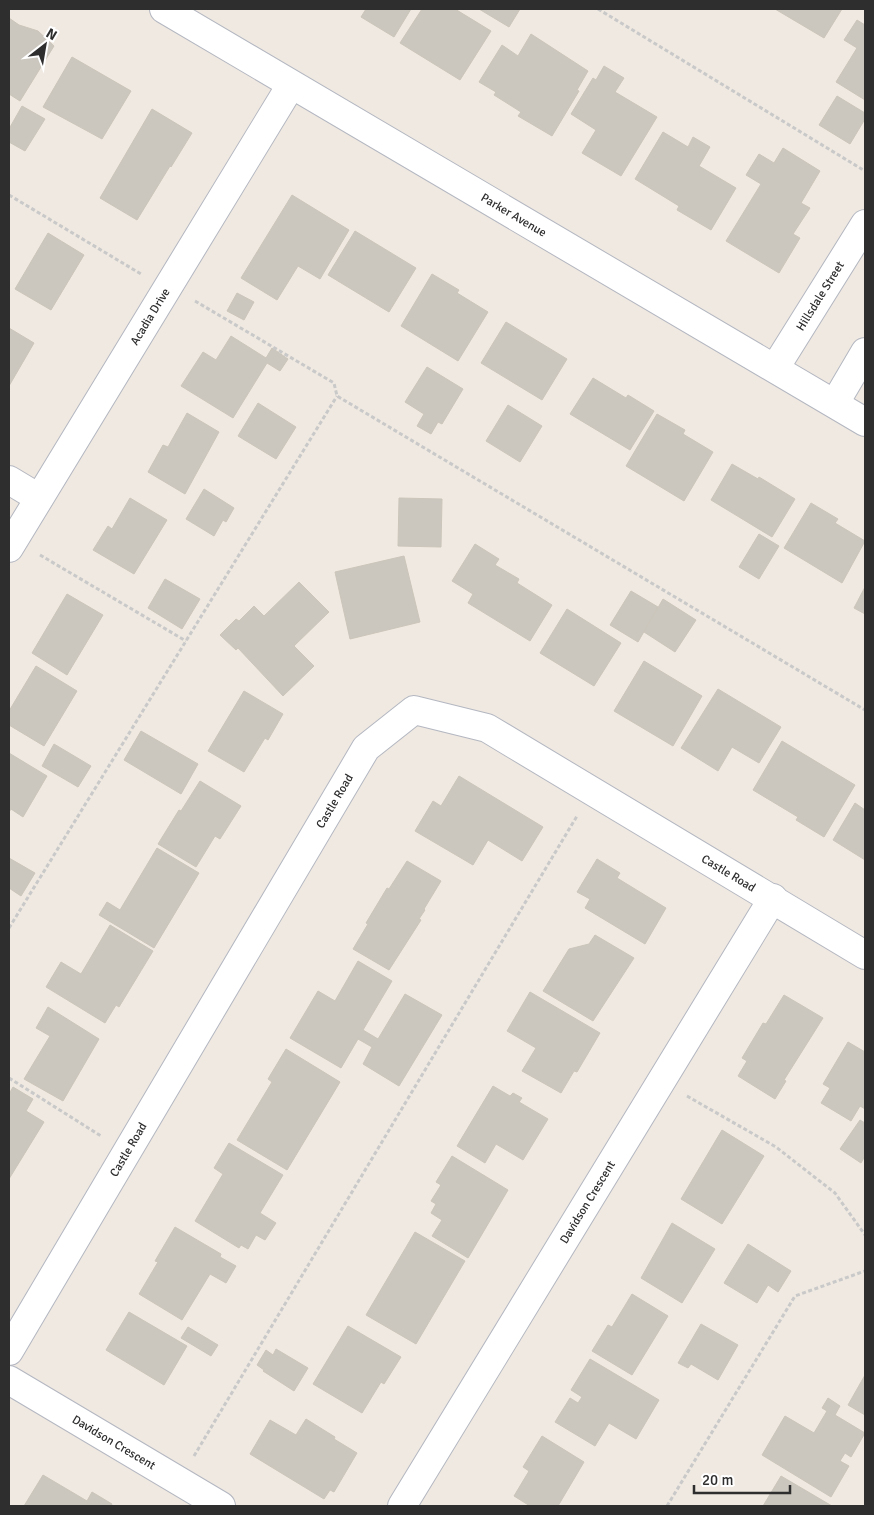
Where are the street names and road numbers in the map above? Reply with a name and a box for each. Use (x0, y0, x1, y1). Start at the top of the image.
street label: Parker Avenue (478, 190, 549, 240)
street label: Hillsdale Street (793, 258, 847, 334)
street label: Acadia Drive (127, 285, 173, 348)
street label: Castle Road (313, 771, 356, 831)
street label: Castle Road (699, 851, 758, 895)
street label: Castle Road (106, 1120, 150, 1180)
street label: Davidson Crescent (556, 1158, 618, 1246)
street label: Davidson Crescent (69, 1412, 158, 1473)

